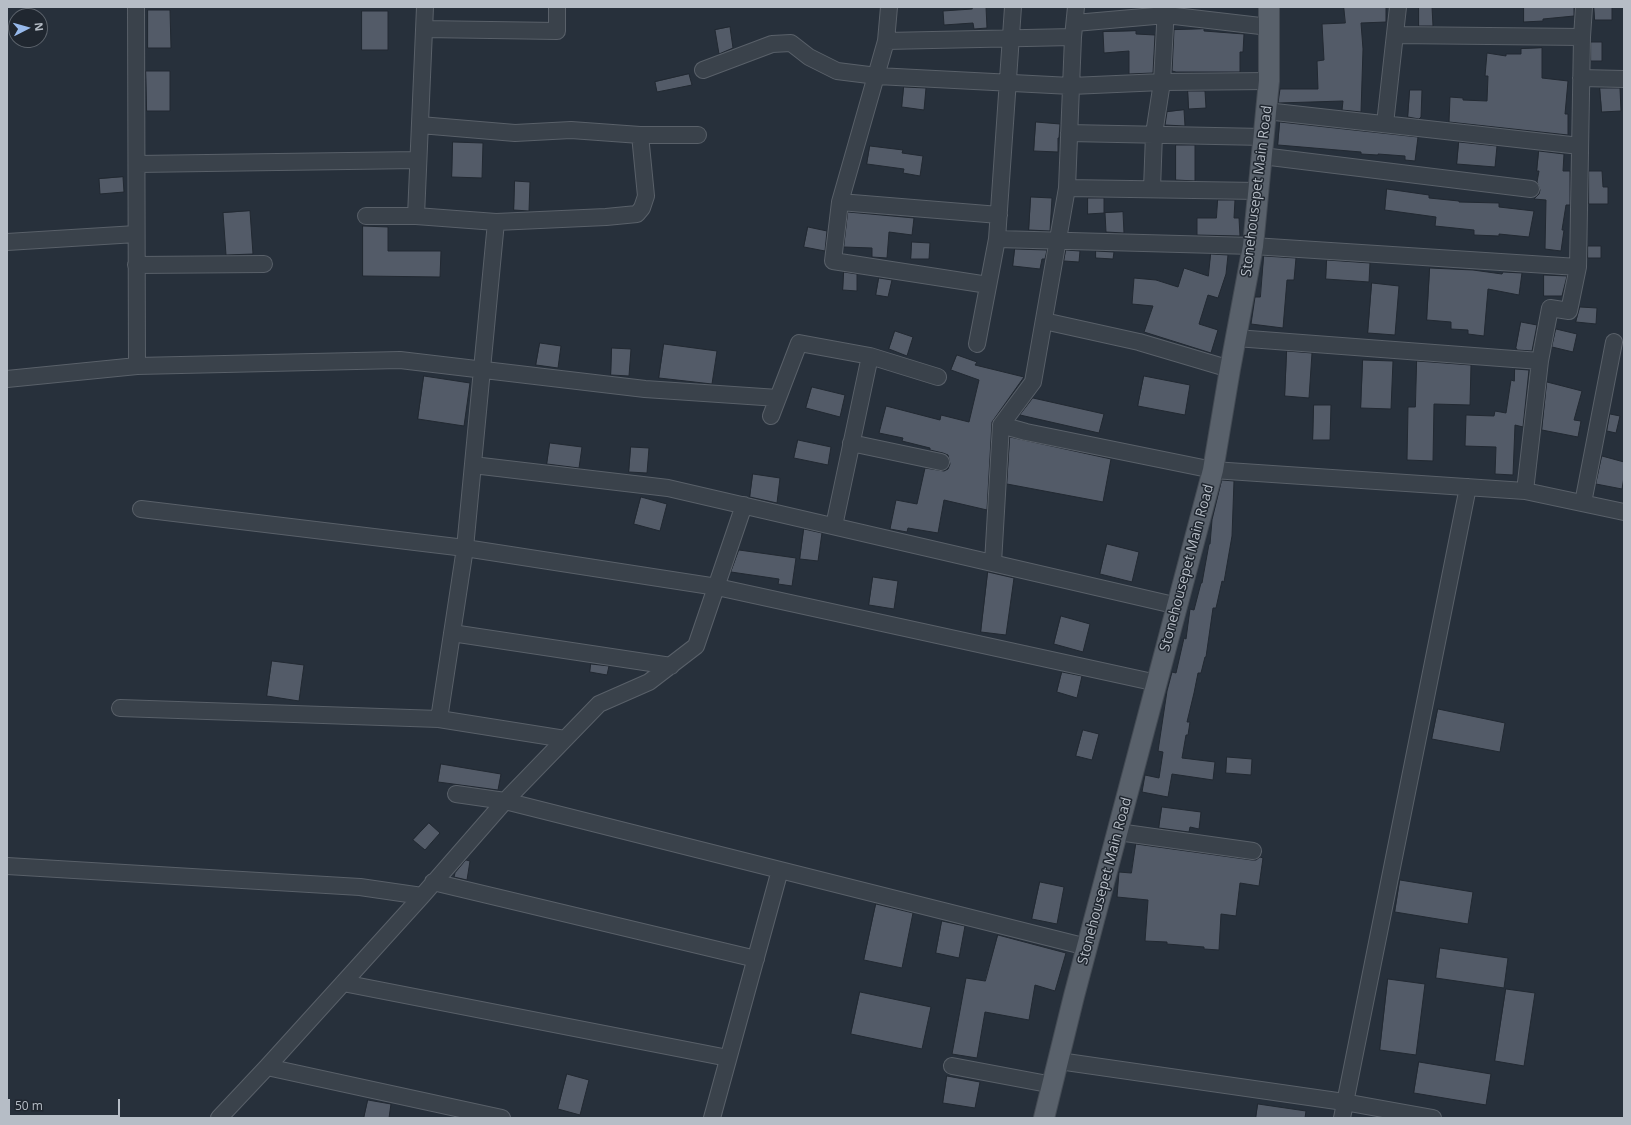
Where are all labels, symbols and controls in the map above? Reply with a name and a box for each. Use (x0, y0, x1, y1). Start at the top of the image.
north arrow (8, 8, 48, 48)
text: N (32, 22, 47, 32)
street label: Stonehousepet Main Road (1238, 104, 1276, 278)
street label: Stonehousepet Main Road (1157, 483, 1217, 653)
street label: Stonehousepet Main Road (1075, 796, 1135, 966)
scale bar (10, 1091, 122, 1117)
text: 50 m (15, 1097, 43, 1114)

